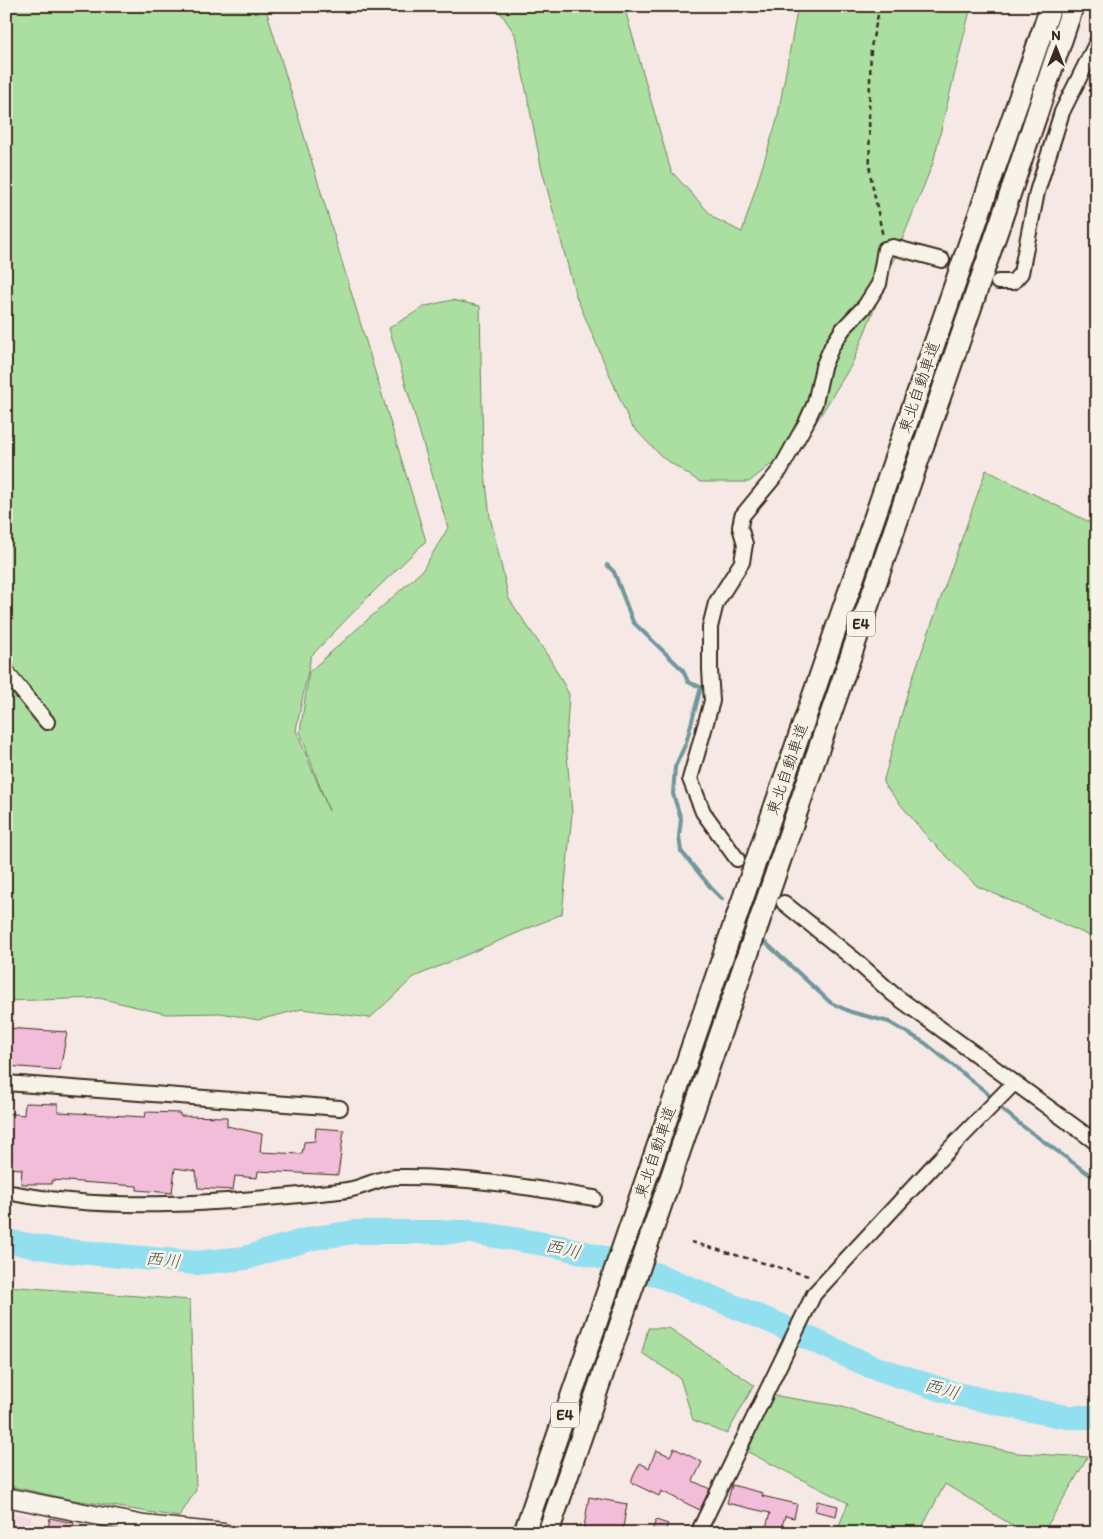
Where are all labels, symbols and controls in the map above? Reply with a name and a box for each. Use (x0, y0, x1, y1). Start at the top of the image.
north arrow (1030, 22, 1080, 72)
text: N (1051, 27, 1061, 44)
street label: 東北自動車道 (894, 339, 944, 435)
road number: E4 (847, 612, 875, 636)
street label: 東北自動車道 (762, 721, 812, 817)
street label: 東北自動車道 (630, 1104, 680, 1200)
water label: 西川 (543, 1234, 583, 1264)
water label: 西川 (144, 1247, 182, 1273)
water label: 西川 (922, 1373, 962, 1405)
road number: E4 (551, 1402, 579, 1428)

